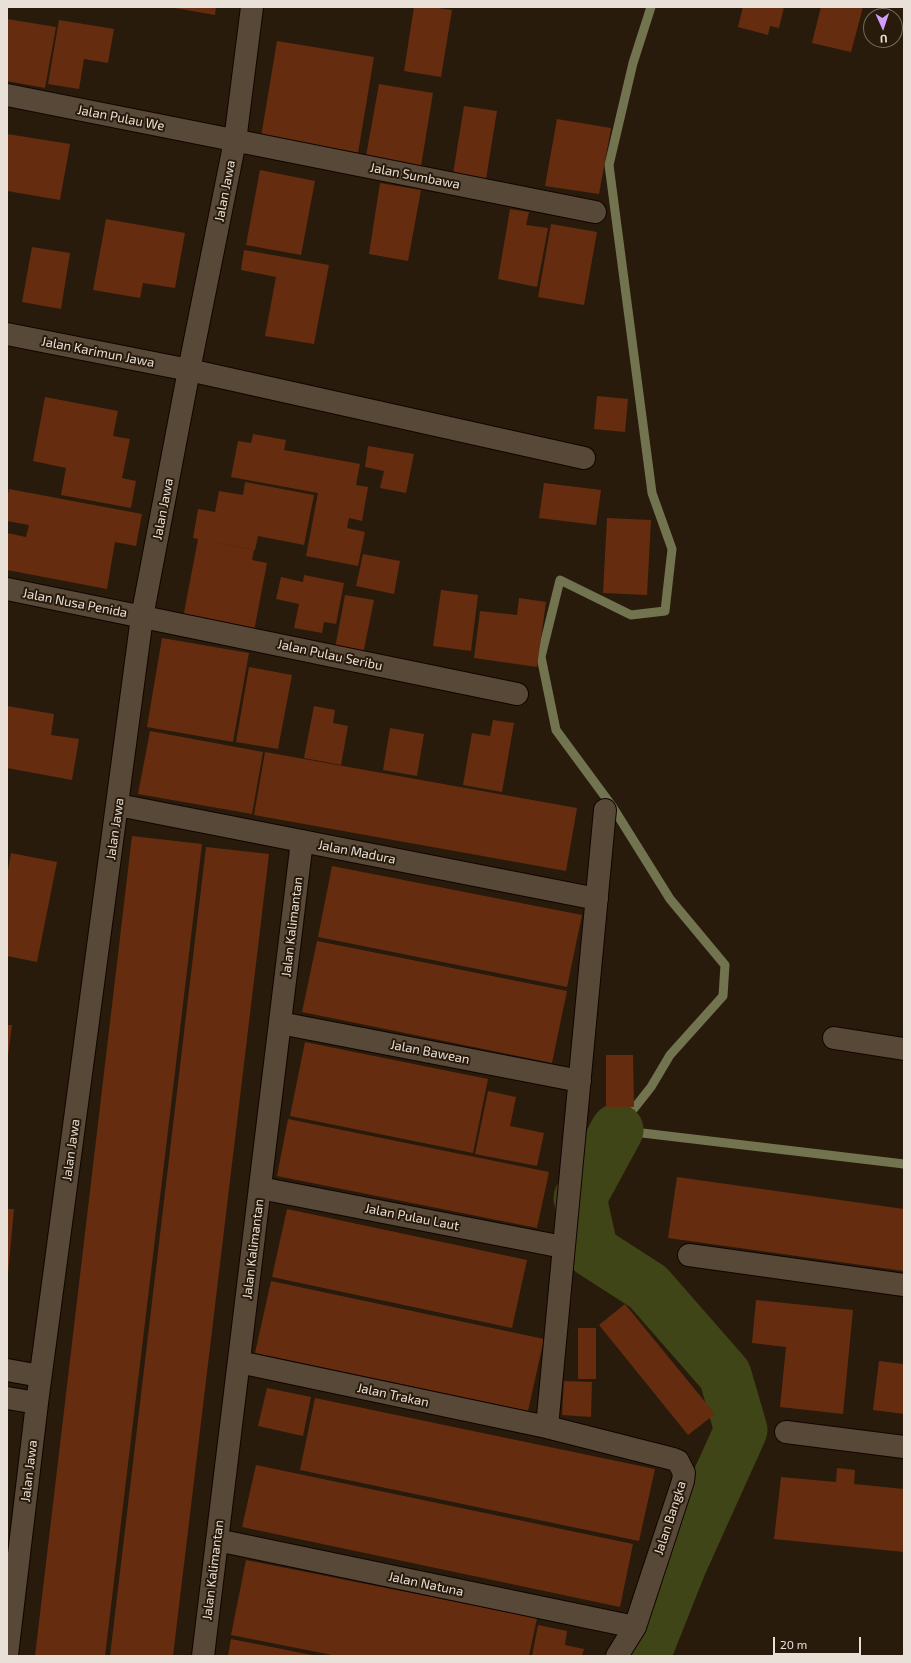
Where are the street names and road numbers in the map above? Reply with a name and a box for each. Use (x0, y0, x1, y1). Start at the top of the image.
street label: Jalan Pulau We (76, 102, 166, 134)
street label: Jalan Jawa (211, 159, 239, 223)
street label: Jalan Sumbawa (369, 160, 461, 192)
street label: Jalan Karimun Jawa (40, 333, 156, 371)
street label: Jalan Jawa (149, 477, 177, 541)
street label: Jalan Nusa Penida (21, 585, 129, 621)
street label: Jalan Pulau Seribu (276, 636, 384, 674)
street label: Jalan Jawa (103, 797, 127, 861)
street label: Jalan Madura (317, 837, 397, 867)
street label: Jalan Kalimantan (278, 876, 306, 978)
street label: Jalan Bawean (389, 1037, 471, 1067)
street label: Jalan Jawa (59, 1118, 83, 1182)
street label: Jalan Kalimantan (239, 1198, 267, 1300)
street label: Jalan Pulau Laut (364, 1200, 460, 1234)
street label: Jalan Trakan (356, 1380, 430, 1410)
street label: Jalan Jawa (17, 1439, 41, 1503)
street label: Jalan Bangka (651, 1479, 689, 1557)
street label: Jalan Kalimantan (199, 1519, 227, 1621)
street label: Jalan Natuna (387, 1568, 465, 1600)

